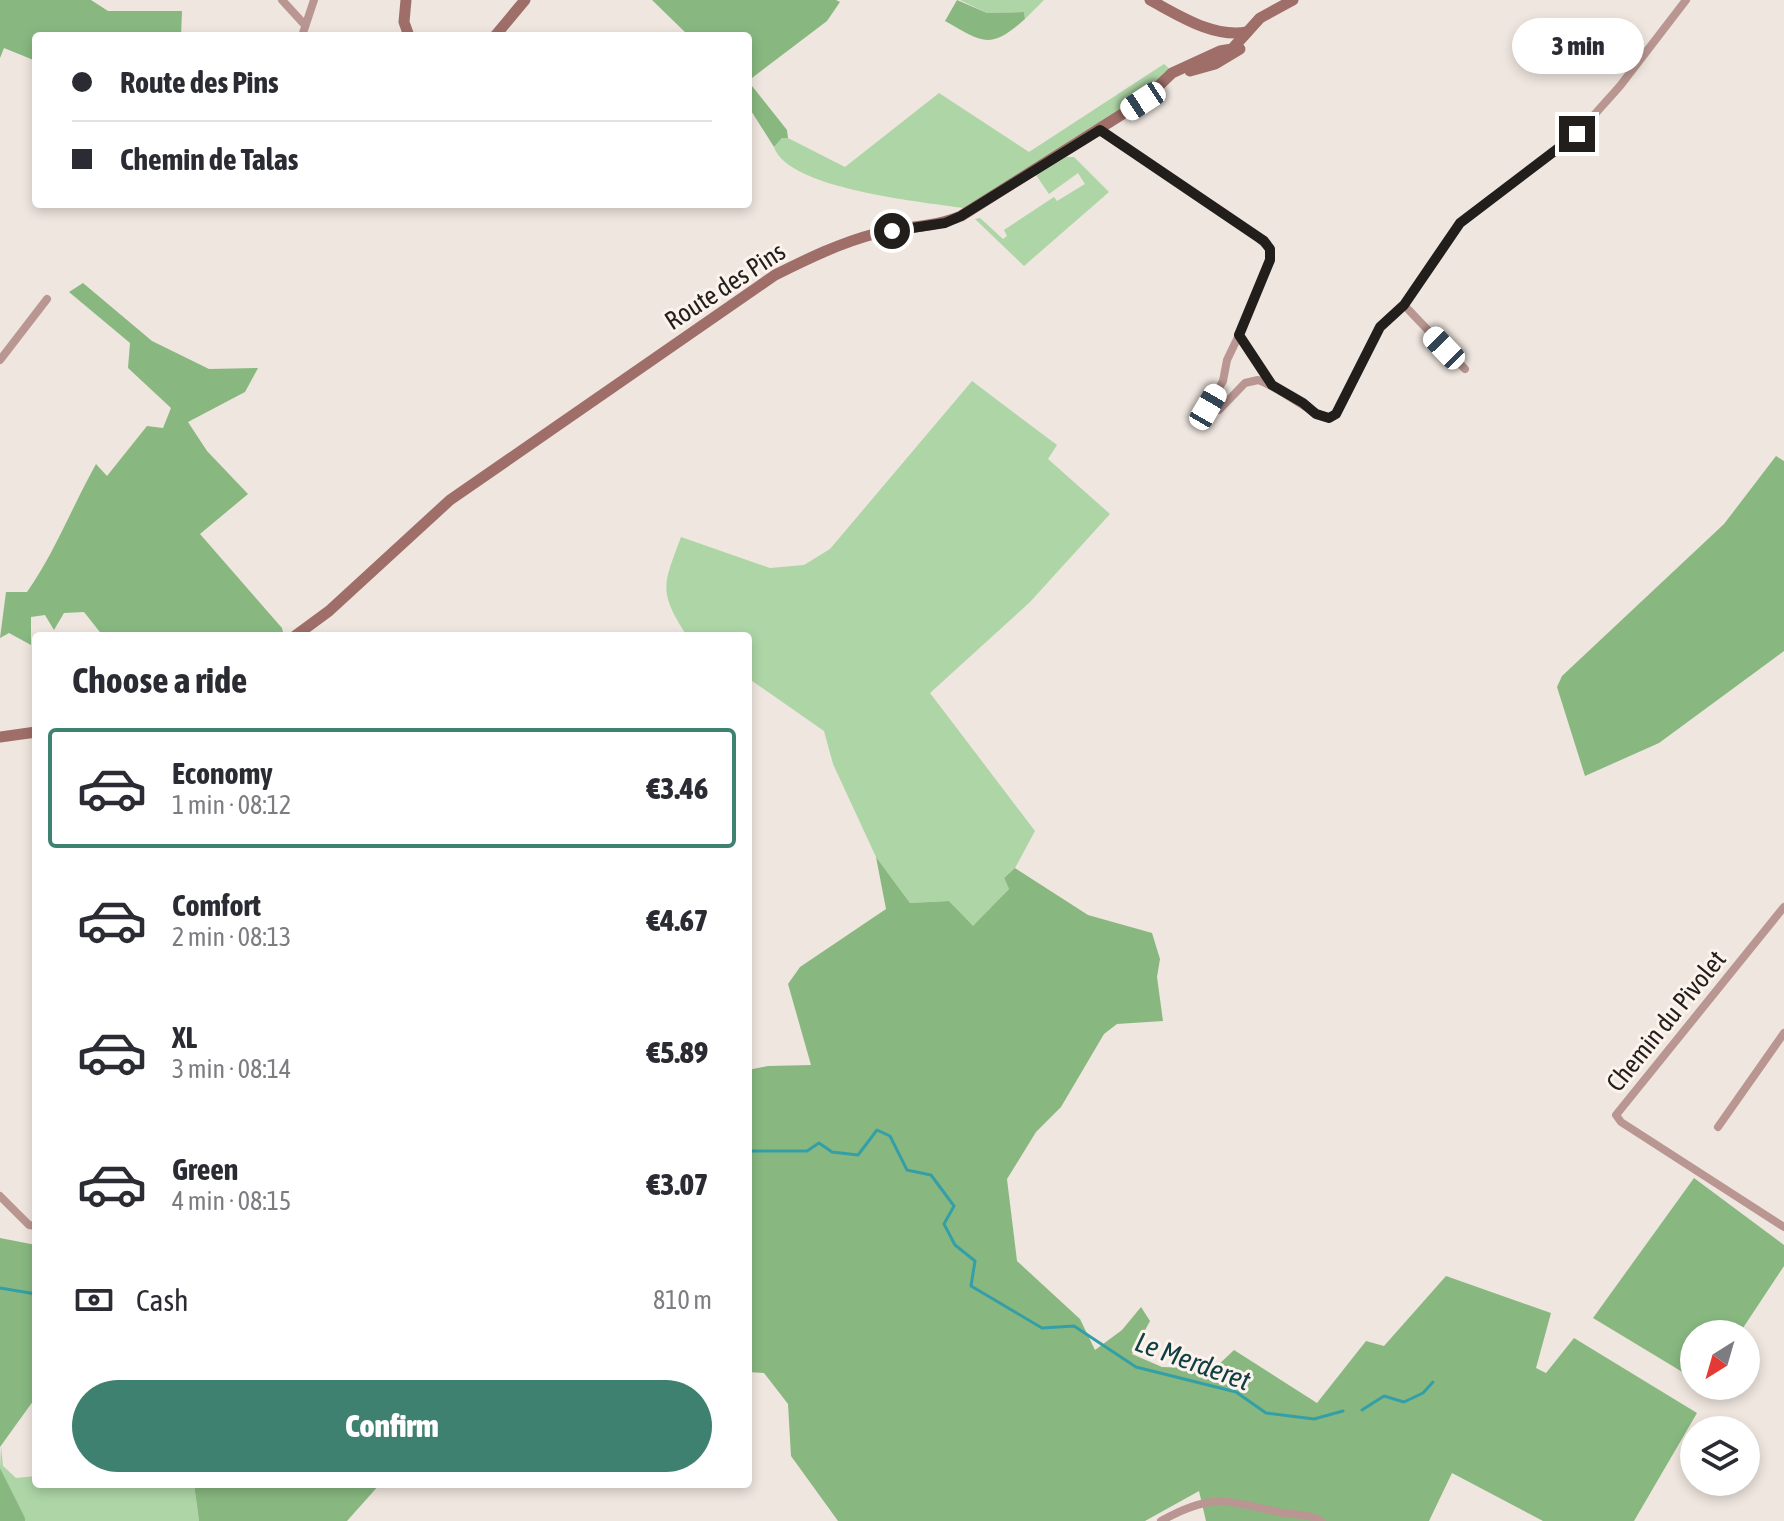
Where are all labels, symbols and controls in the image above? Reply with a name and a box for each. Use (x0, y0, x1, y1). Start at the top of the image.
callout: 3 min (1511, 18, 1643, 74)
text: 3 min (1551, 31, 1605, 61)
text: Route des Pins (120, 65, 279, 99)
car (1116, 78, 1170, 124)
route end (1559, 116, 1595, 152)
text: Chemin de Talas (120, 142, 298, 176)
route start (874, 213, 910, 249)
street label: Route des Pins (659, 236, 791, 336)
car (1419, 322, 1469, 374)
car (1186, 380, 1230, 434)
text: Choose a ride (72, 659, 247, 701)
icon: car (76, 752, 148, 824)
text: Economy (172, 756, 273, 790)
text: €3.46 (647, 771, 708, 805)
text: 1 min · 08:12 (172, 790, 291, 820)
icon: car (76, 884, 148, 956)
text: Comfort (172, 888, 261, 922)
text: €4.67 (647, 903, 708, 937)
text: 2 min · 08:13 (172, 922, 291, 952)
street label: Chemin du Pivolet (1600, 945, 1732, 1097)
icon: car (76, 1016, 148, 1088)
text: XL (172, 1020, 197, 1054)
text: €5.89 (647, 1035, 708, 1069)
text: 3 min · 08:14 (172, 1054, 291, 1084)
icon: car (76, 1148, 148, 1220)
text: Green (172, 1152, 238, 1186)
text: €3.07 (647, 1167, 708, 1201)
text: 4 min · 08:15 (172, 1186, 291, 1216)
icon: cash (72, 1278, 116, 1322)
text: Cash (136, 1283, 189, 1317)
text: 810 m (653, 1285, 712, 1315)
north arrow (1680, 1320, 1760, 1400)
map controls (1680, 1320, 1760, 1496)
water label: Le Merderet (1131, 1325, 1255, 1397)
button: Confirm (72, 1380, 712, 1472)
button: layers (1680, 1416, 1760, 1496)

